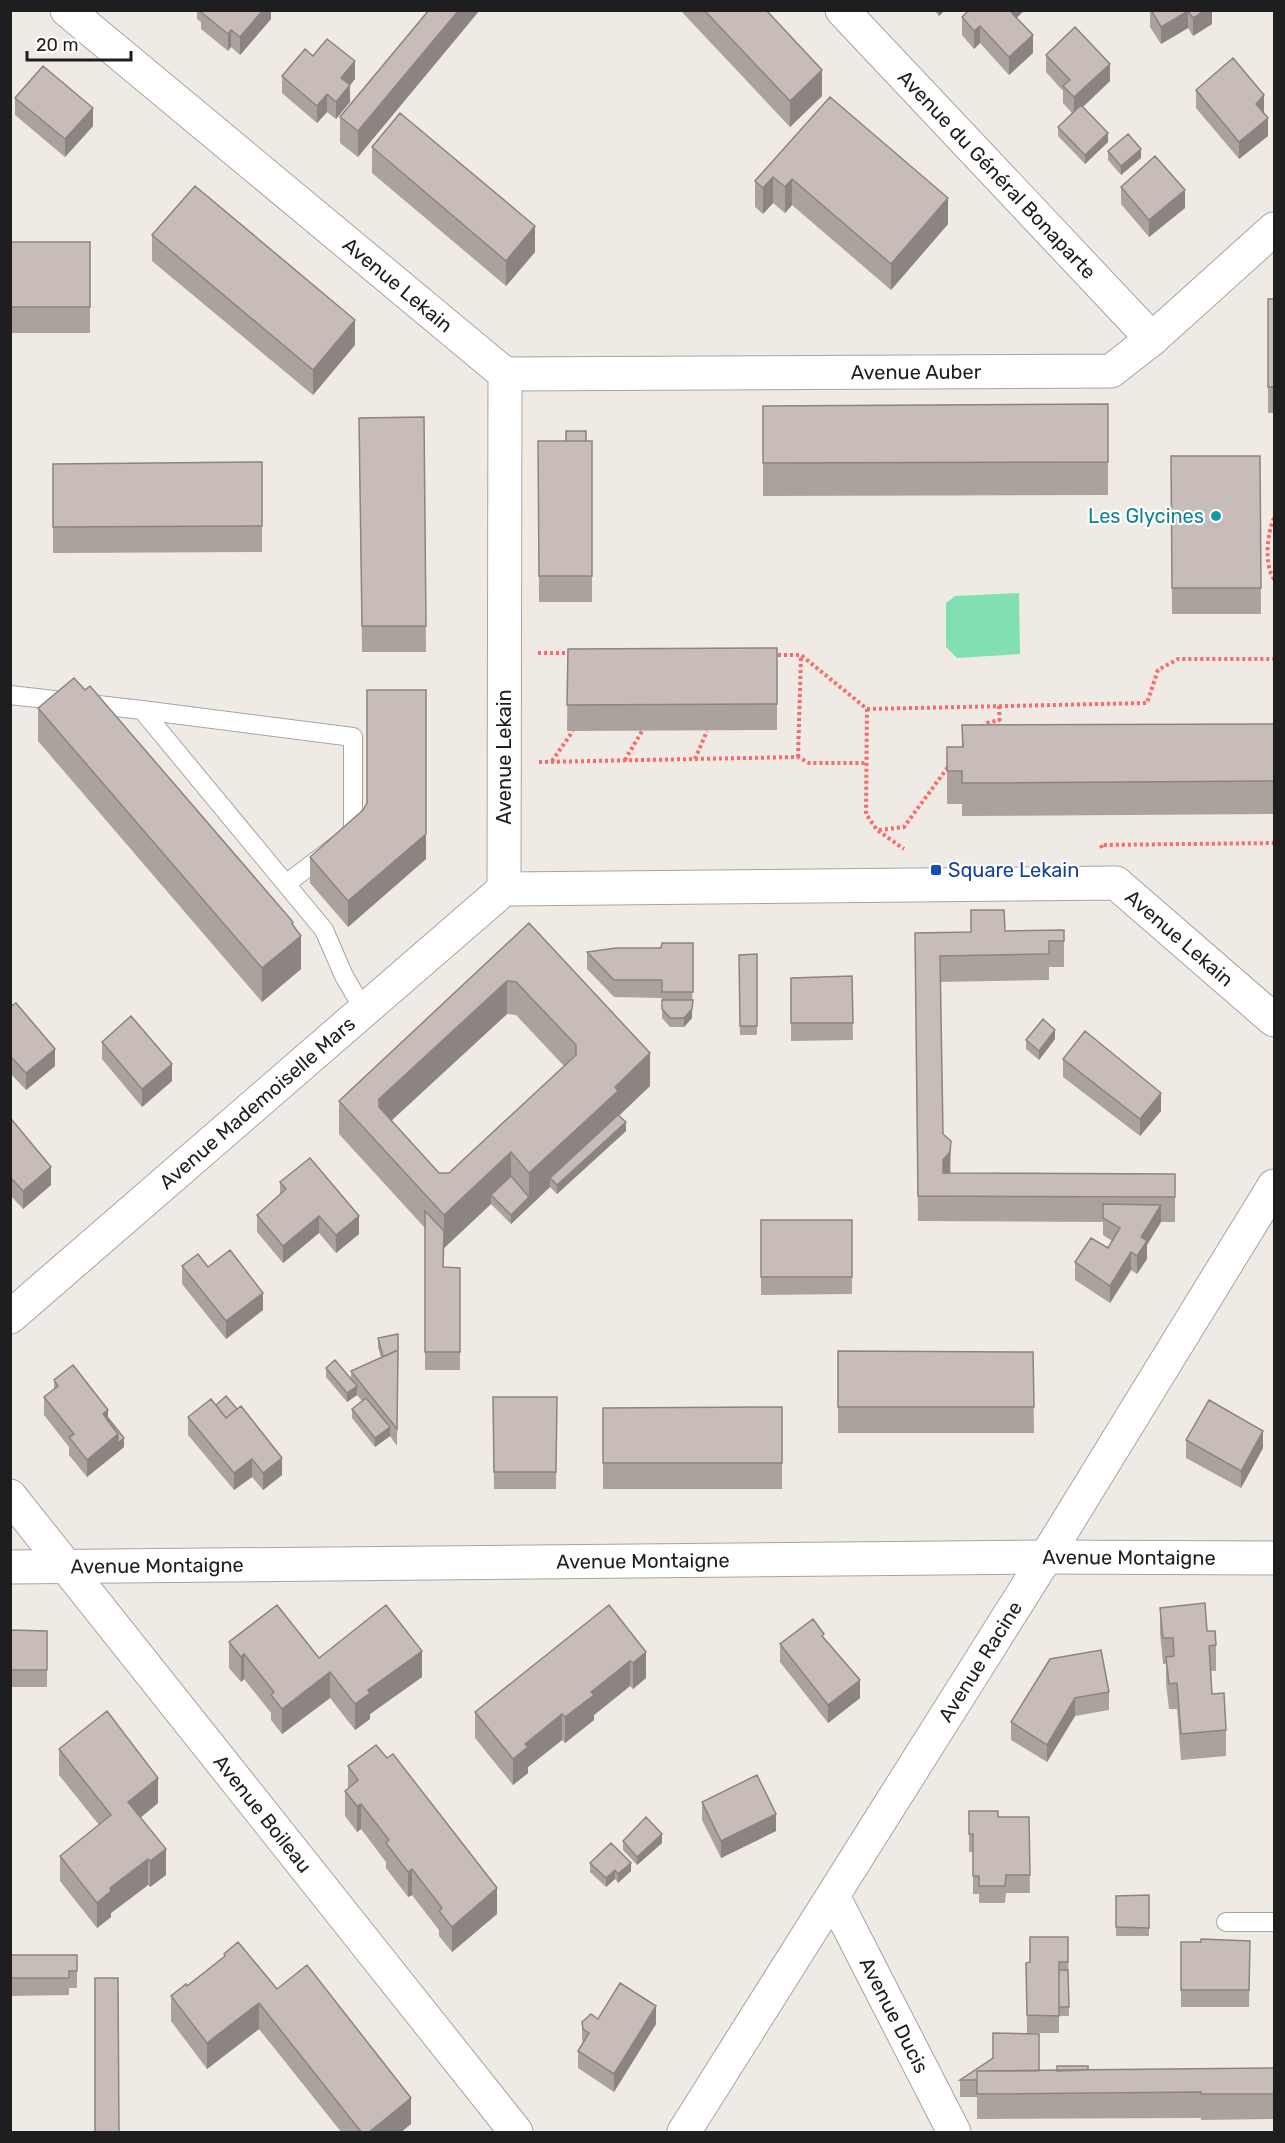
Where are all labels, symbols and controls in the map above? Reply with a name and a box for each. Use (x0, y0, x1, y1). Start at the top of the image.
scale bar (27, 24, 130, 62)
text: 20 m (36, 34, 78, 56)
street label: Avenue du Général Bonaparte (893, 65, 1101, 284)
street label: Avenue Lekain (338, 232, 457, 337)
street label: Avenue Auber (851, 360, 982, 384)
place label: Les Glycines (1088, 504, 1204, 528)
marker: Les Glycines (1209, 509, 1223, 523)
street label: Avenue Lekain (492, 689, 516, 825)
place label: Square Lekain (948, 858, 1079, 882)
marker: Square Lekain (929, 863, 943, 877)
street label: Avenue Lekain (1120, 885, 1238, 991)
street label: Avenue Mademoiselle Mars (154, 1012, 360, 1194)
street label: Avenue Montaigne (1042, 1545, 1216, 1570)
street label: Avenue Montaigne (556, 1548, 730, 1574)
street label: Avenue Montaigne (70, 1553, 244, 1578)
street label: Avenue Racine (933, 1597, 1027, 1726)
street label: Avenue Boileau (209, 1750, 317, 1877)
street label: Avenue Ducis (855, 1953, 934, 2077)

